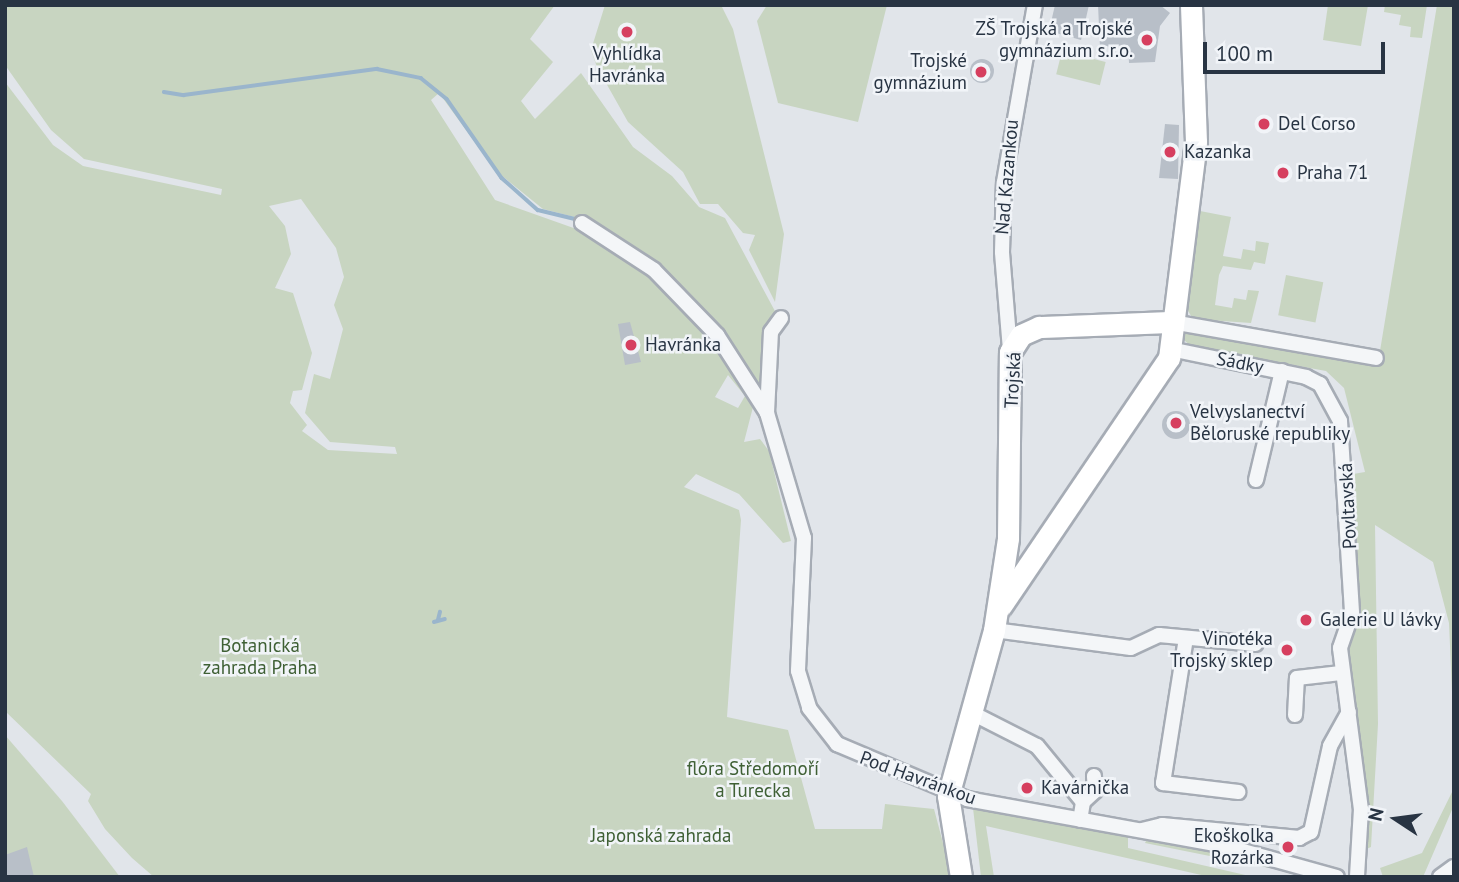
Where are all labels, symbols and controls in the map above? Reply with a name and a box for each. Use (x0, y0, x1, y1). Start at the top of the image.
place label: ZŠ Trojská a Trojské gymnázium s.r.o. (974, 18, 1133, 62)
marker: Vyhlídka Havránka (619, 24, 635, 40)
scale bar (1207, 28, 1389, 72)
marker: ZŠ Trojská a Trojské gymnázium s.r.o. (1139, 32, 1155, 48)
text: 100 m (1216, 40, 1273, 67)
place label: Vyhlídka Havránka (589, 43, 665, 87)
place label: Trojské gymnázium (873, 50, 967, 94)
marker: Trojské gymnázium (973, 64, 989, 80)
place label: Del Corso (1278, 113, 1356, 135)
marker: Del Corso (1256, 116, 1272, 132)
street label: Nad Kazankou (991, 118, 1023, 236)
place label: Kazanka (1184, 141, 1251, 163)
marker: Kazanka (1162, 144, 1178, 160)
place label: Praha 71 (1297, 162, 1368, 184)
marker: Praha 71 (1275, 165, 1291, 181)
place label: Havránka (645, 334, 721, 356)
marker: Havránka (623, 337, 639, 353)
street label: Sádky (1214, 347, 1266, 379)
street label: Trojská (1000, 351, 1026, 409)
place label: Velvyslanectví Běloruské republiky (1190, 401, 1350, 445)
marker: Velvyslanectví Běloruské republiky (1168, 415, 1184, 431)
street label: Povltavská (1334, 462, 1362, 550)
place label: Galerie U lávky (1320, 609, 1442, 631)
marker: Galerie U lávky (1298, 612, 1314, 628)
place label: Vinotéka Trojský sklep (1169, 628, 1273, 672)
park label: Botanická zahrada Praha (203, 635, 317, 679)
marker: Vinotéka Trojský sklep (1279, 642, 1295, 658)
street label: Pod Havránkou (857, 746, 979, 810)
park label: flóra Středomoří a Turecka (687, 758, 819, 802)
place label: Kavárnička (1041, 777, 1129, 799)
marker: Kavárnička (1019, 780, 1035, 796)
north arrow (1361, 784, 1431, 854)
text: N (1362, 806, 1389, 823)
park label: Japonská zahrada (590, 825, 732, 847)
place label: Ekoškolka Rozárka (1194, 825, 1274, 869)
marker: Ekoškolka Rozárka (1280, 839, 1296, 855)

